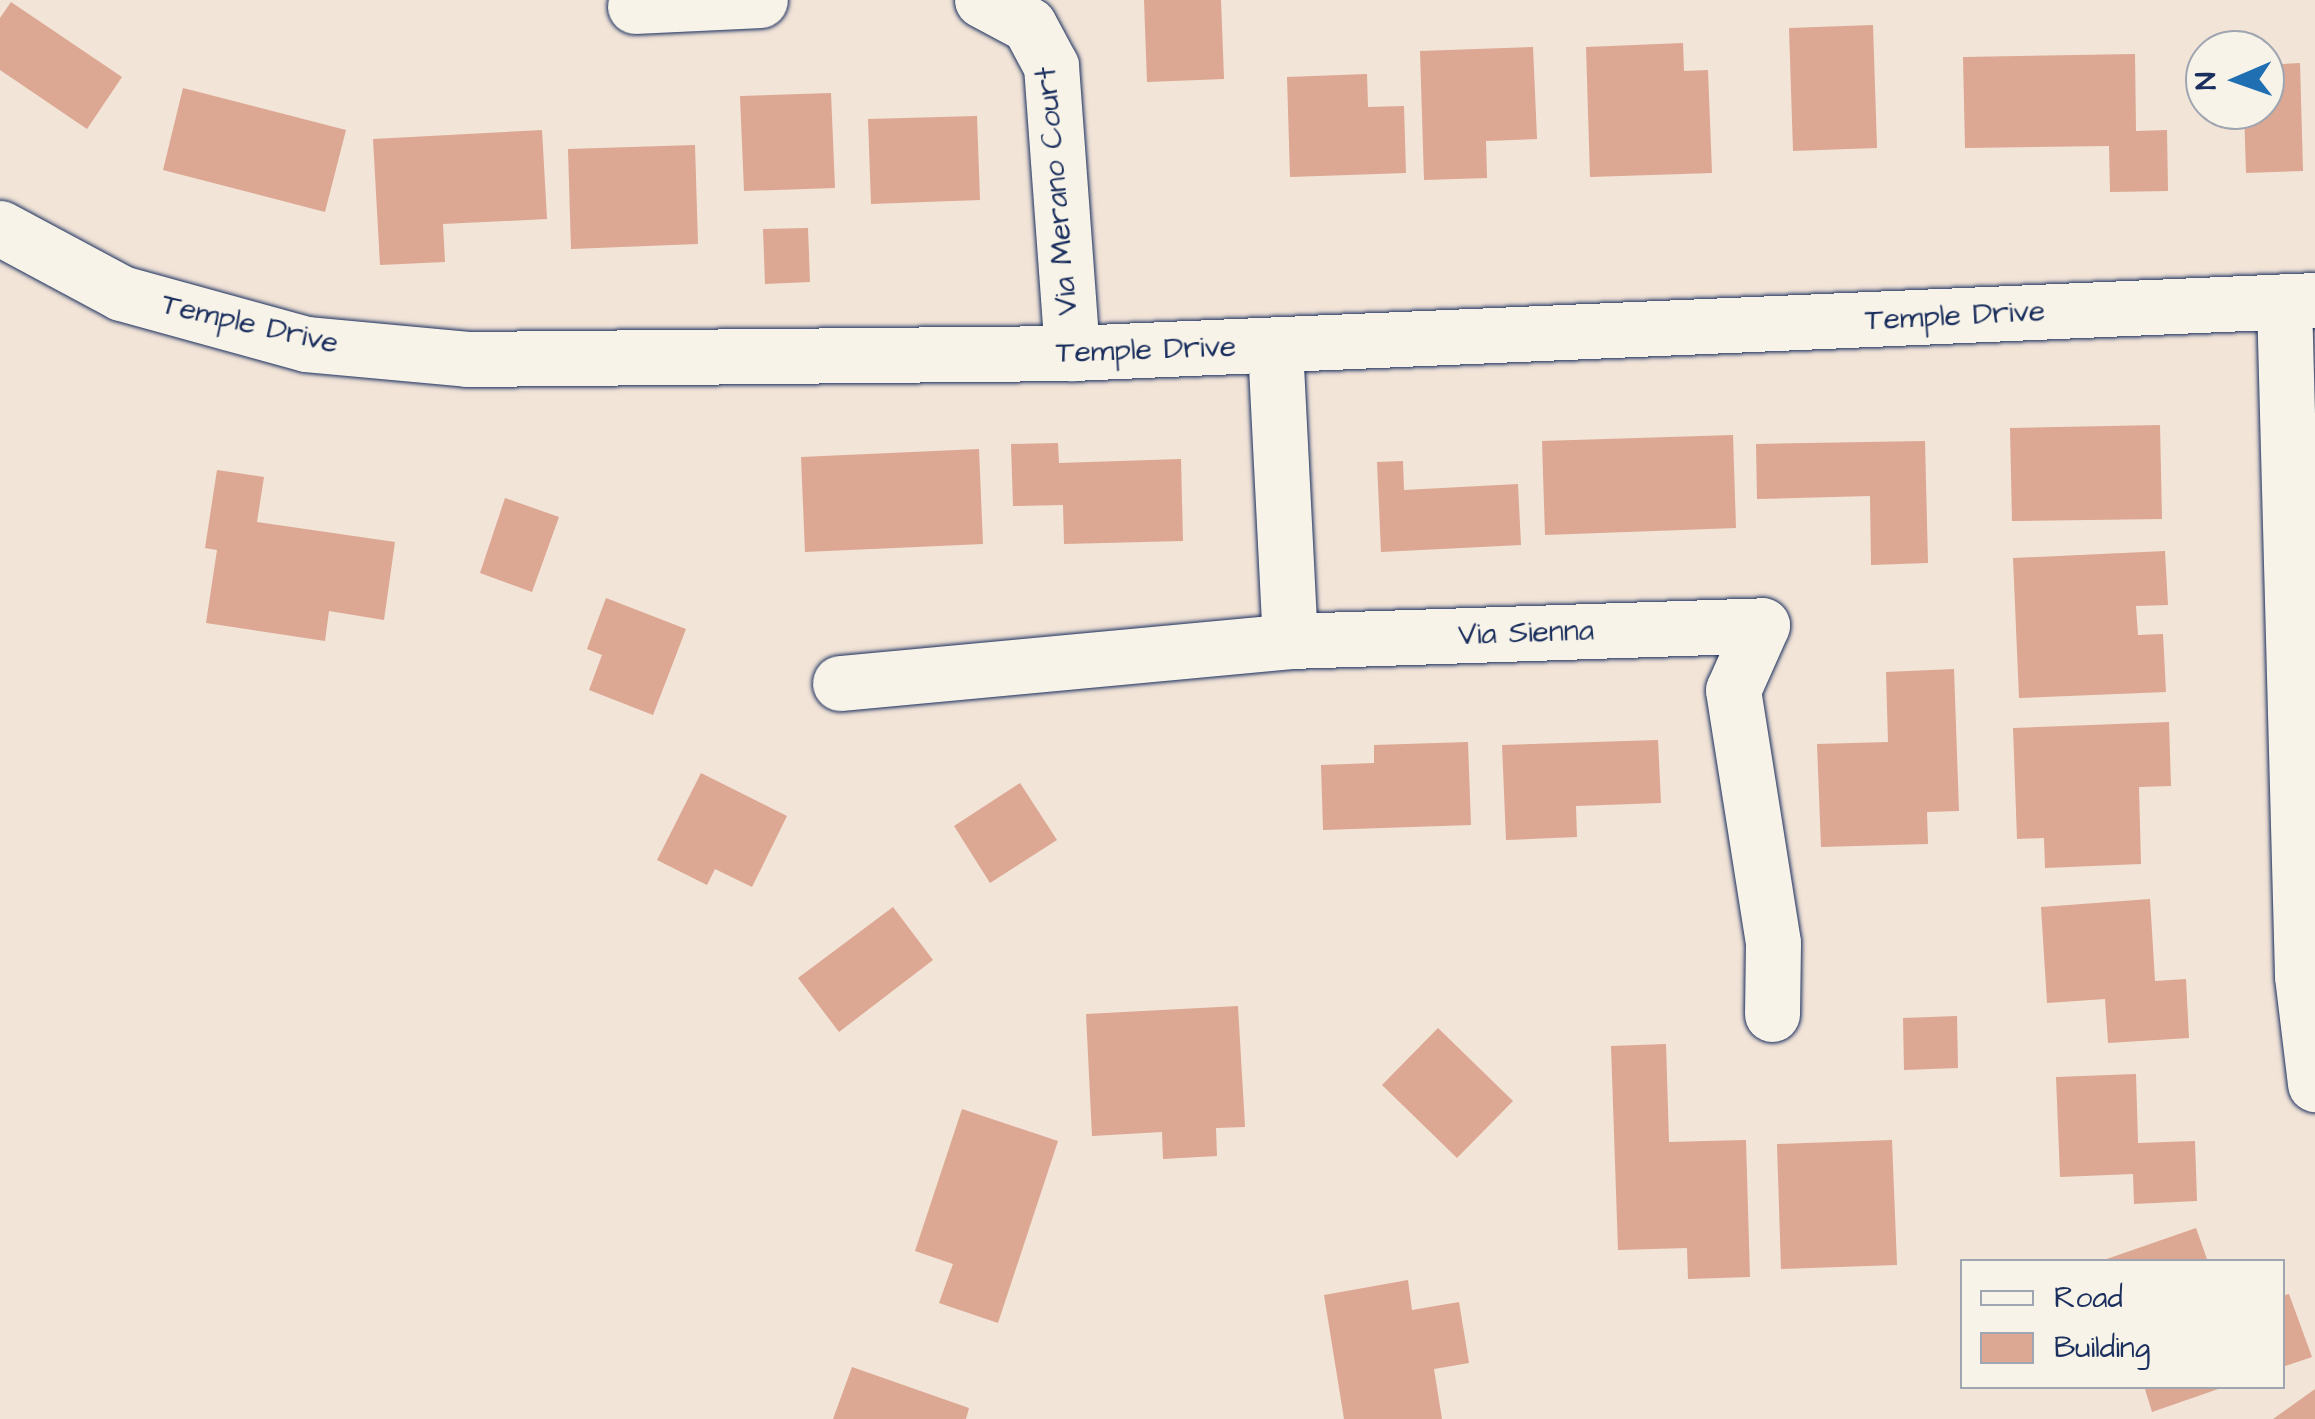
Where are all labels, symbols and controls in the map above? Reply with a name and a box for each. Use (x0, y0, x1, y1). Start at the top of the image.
north arrow (2185, 30, 2285, 130)
street label: Via Merano Court (1028, 65, 1086, 317)
text: N (2187, 72, 2226, 90)
street label: Temple Drive (158, 286, 342, 362)
street label: Temple Drive (1864, 293, 2046, 339)
street label: Temple Drive (1055, 329, 1237, 371)
street label: Via Sienna (1457, 613, 1595, 653)
legend (1960, 1259, 2285, 1389)
text: Road (2054, 1277, 2123, 1319)
text: Building (2054, 1327, 2150, 1369)

